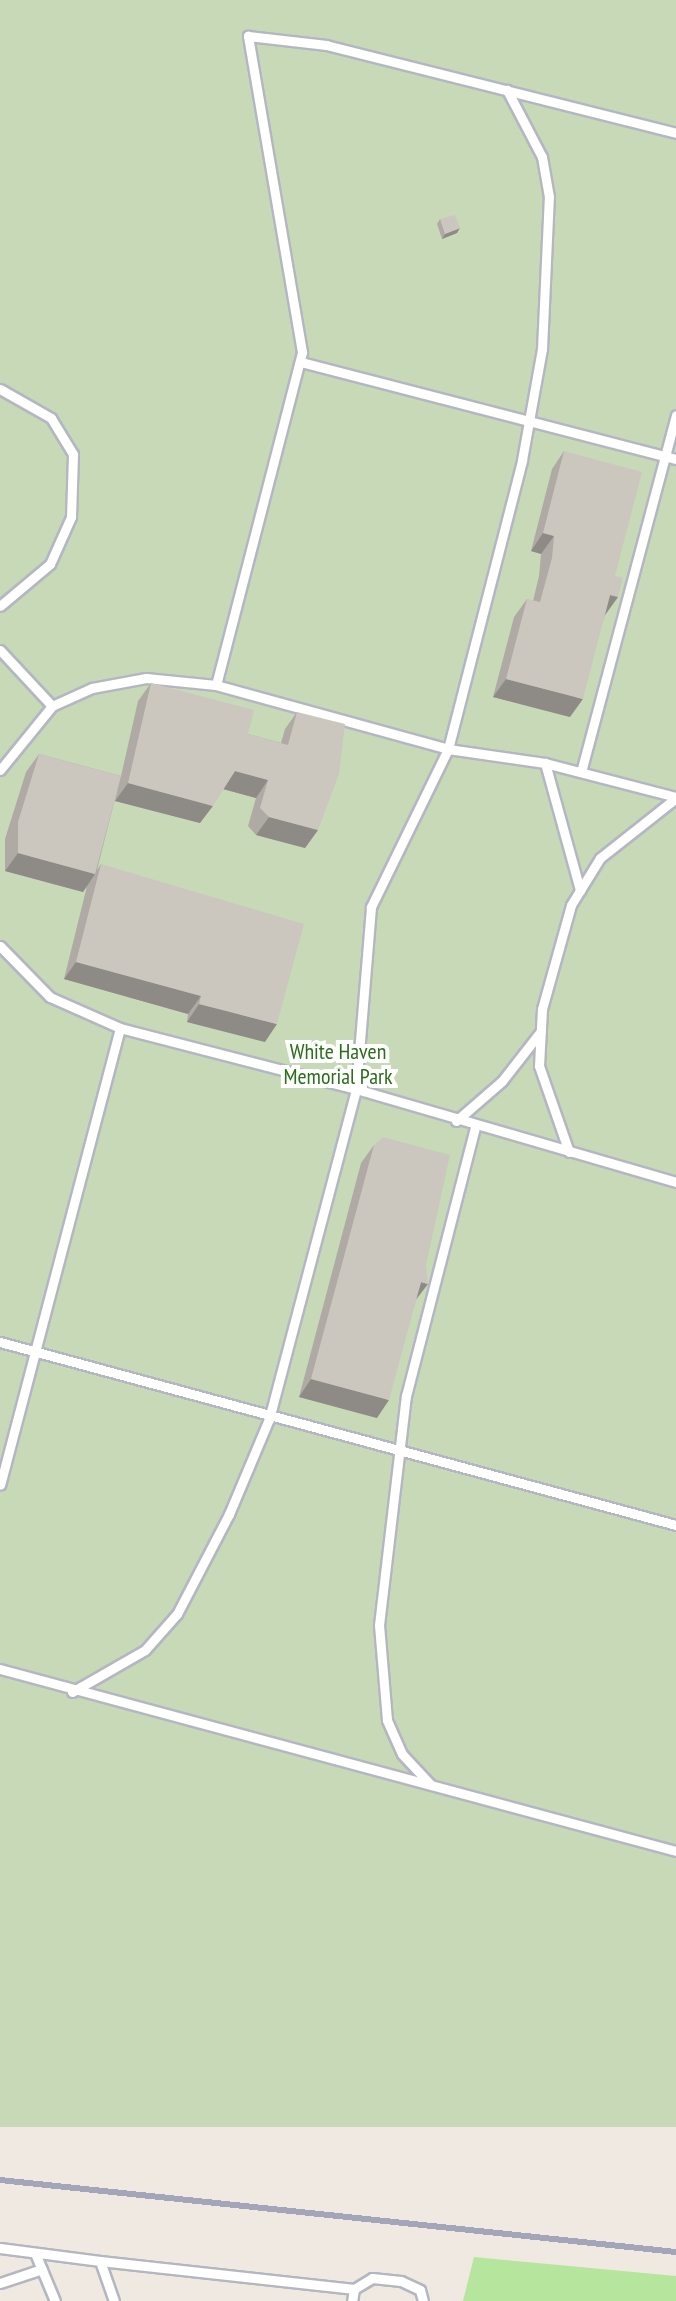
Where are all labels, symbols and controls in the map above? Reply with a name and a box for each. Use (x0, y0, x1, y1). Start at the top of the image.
park label: White Haven Memorial Park (283, 1038, 393, 1090)

